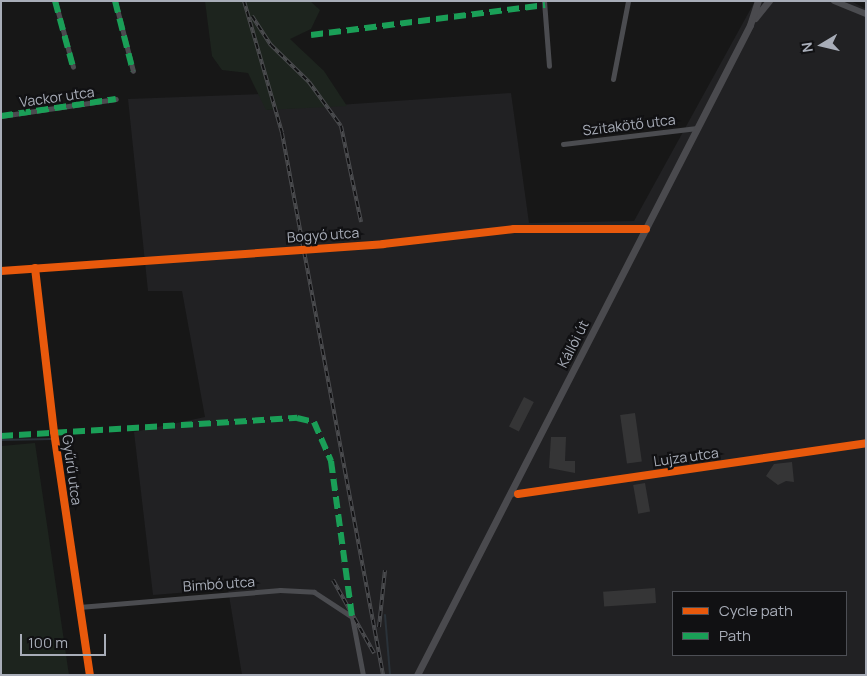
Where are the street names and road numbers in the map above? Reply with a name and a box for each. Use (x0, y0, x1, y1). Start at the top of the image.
street label: Vackor utca (18, 83, 96, 111)
street label: Szitakötő utca (582, 111, 676, 139)
street label: Bogyó utca (286, 224, 360, 246)
street label: Kállói út (554, 318, 592, 370)
street label: Gyűrű utca (59, 434, 85, 506)
street label: Lujza utca (652, 444, 720, 470)
street label: Bimbó utca (182, 573, 256, 595)

